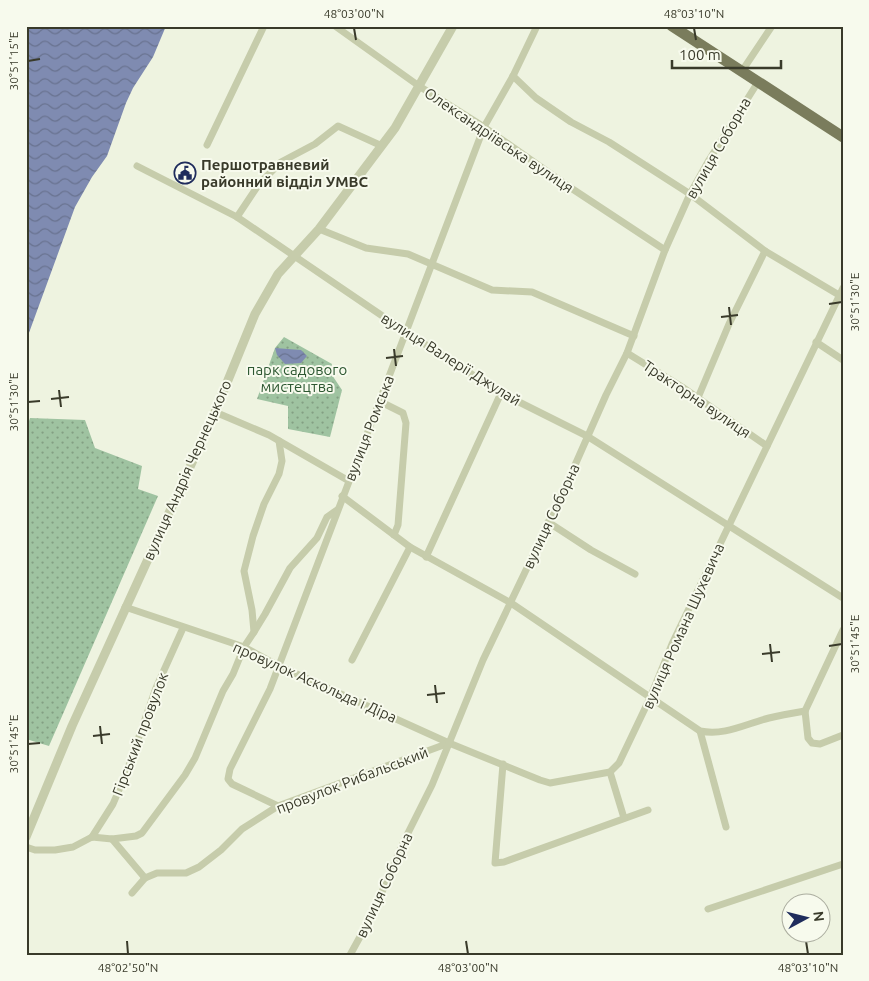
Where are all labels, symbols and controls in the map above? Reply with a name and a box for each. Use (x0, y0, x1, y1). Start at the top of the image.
text: 48°03'00"N (324, 7, 384, 20)
text: 48°03'10"N (664, 7, 724, 20)
text: 30°51'15"E (7, 31, 20, 90)
scale bar (672, 38, 780, 70)
text: 100 m (679, 46, 721, 63)
street label: Олександріївська вулиця (421, 84, 577, 196)
street label: вулиця Соборна (682, 94, 754, 202)
place label: Першотравневий районний відділ УМВС (201, 156, 368, 190)
public building icon: Першотравневий районний відділ УМВС (173, 161, 197, 185)
text: 30°51'30"E (848, 272, 861, 331)
street label: вулиця Валерії Джулай (378, 309, 524, 409)
street label: Тракторна вулиця (640, 357, 754, 441)
park label: парк садового мистецтва (247, 361, 347, 395)
text: 30°51'30"E (7, 372, 20, 431)
street label: вулиця Ромська (341, 373, 397, 483)
street label: вулиця Андрія Чернецького (140, 377, 234, 563)
street label: вулиця Соборна (519, 461, 583, 571)
street label: вулиця Романа Шухевича (639, 540, 727, 712)
text: 30°51'45"E (848, 614, 861, 673)
street label: провулок Аскольда і Діра (231, 638, 399, 726)
street label: Гірський провулок (109, 670, 171, 798)
text: 30°51'45"E (7, 714, 20, 773)
street label: провулок Рибальський (274, 743, 430, 817)
street label: вулиця Соборна (352, 830, 416, 940)
north arrow (782, 894, 832, 944)
text: N (810, 910, 827, 923)
text: 48°02'50"N (98, 961, 158, 974)
text: 48°03'00"N (438, 961, 498, 974)
text: 48°03'10"N (778, 961, 838, 974)

